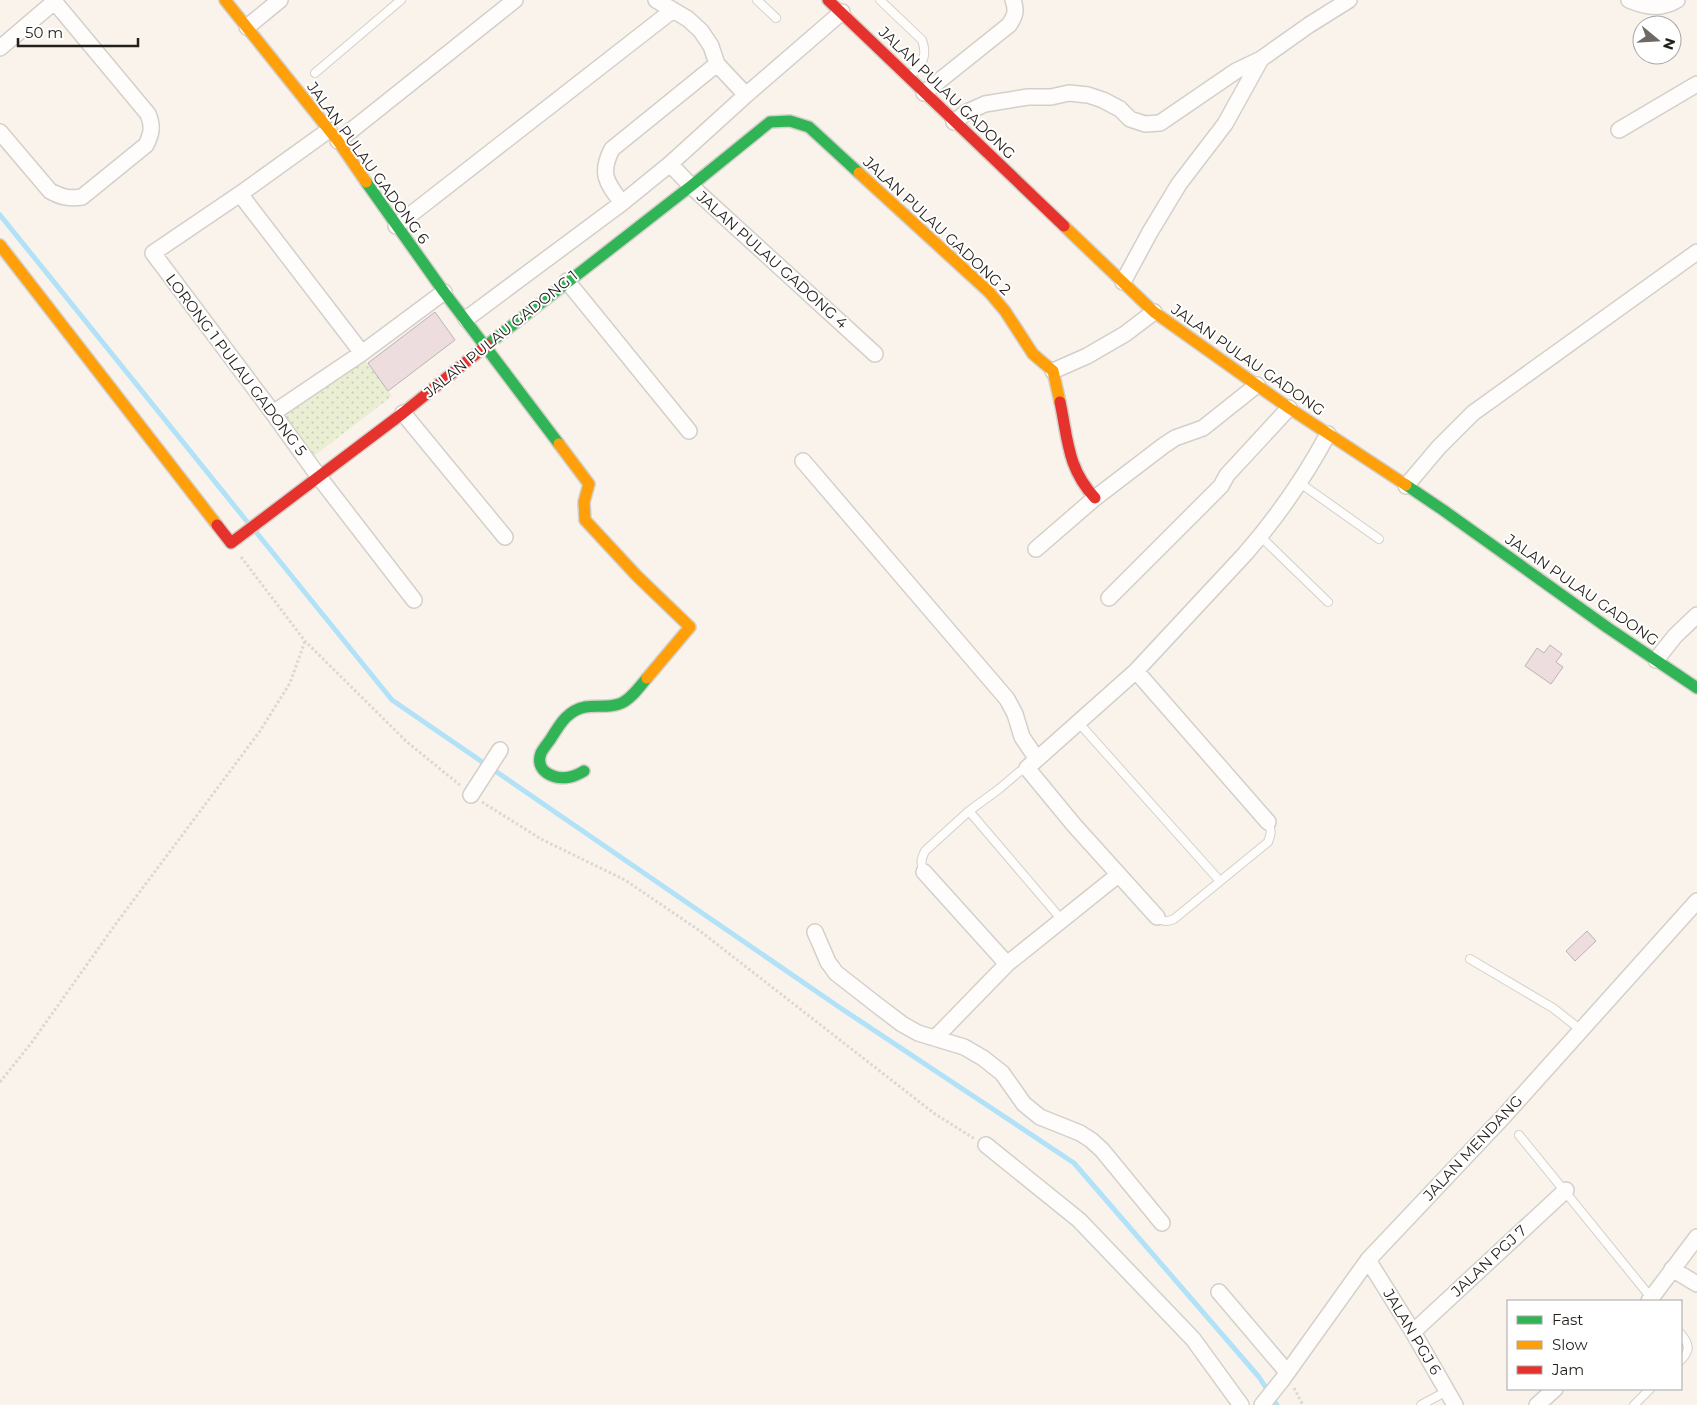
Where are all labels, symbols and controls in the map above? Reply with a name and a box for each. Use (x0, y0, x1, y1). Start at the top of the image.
scale bar (18, 15, 138, 47)
north arrow (1632, 15, 1682, 65)
street label: JALAN PULAU GADONG (874, 22, 1020, 163)
text: 50 m (25, 23, 63, 42)
text: N (1659, 36, 1680, 52)
street label: JALAN PULAU GADONG 6 (303, 77, 434, 247)
street label: JALAN PULAU GADONG 2 (859, 151, 1015, 299)
street label: JALAN PULAU GADONG 4 (692, 186, 852, 332)
street label: JALAN PULAU GADONG 1 (419, 266, 581, 402)
street label: LORONG 1 PULAU GADONG 5 (162, 270, 311, 459)
street label: JALAN PULAU GADONG (1167, 299, 1329, 420)
street label: JALAN PULAU GADONG (1501, 529, 1663, 650)
street label: JALAN MENDANG (1418, 1091, 1526, 1205)
street label: JALAN PGJ 7 (1446, 1221, 1531, 1301)
street label: JALAN PGJ 6 (1379, 1285, 1445, 1378)
legend (1507, 1300, 1682, 1390)
text: Fast (1552, 1310, 1583, 1329)
text: Slow (1552, 1335, 1588, 1354)
text: Jam (1551, 1360, 1584, 1379)

